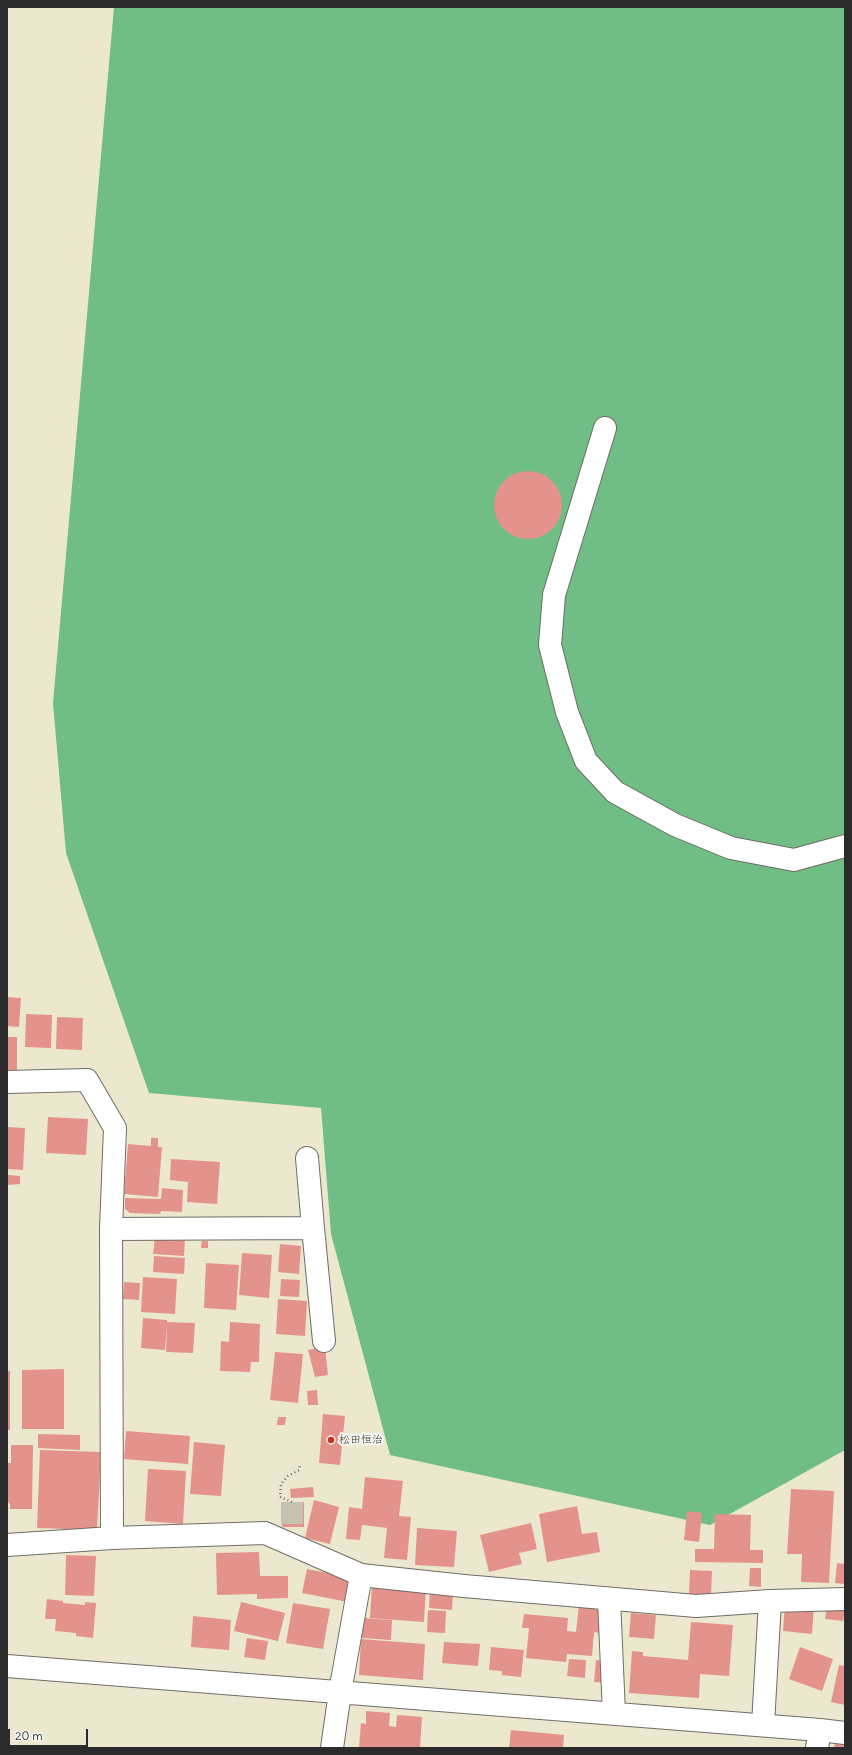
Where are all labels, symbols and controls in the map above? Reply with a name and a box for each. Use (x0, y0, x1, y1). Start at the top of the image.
place label: 松田恒治 (339, 1433, 383, 1447)
marker: 松田恒治 (326, 1435, 336, 1445)
scale bar (10, 1721, 90, 1747)
text: 20 m (15, 1728, 43, 1743)

